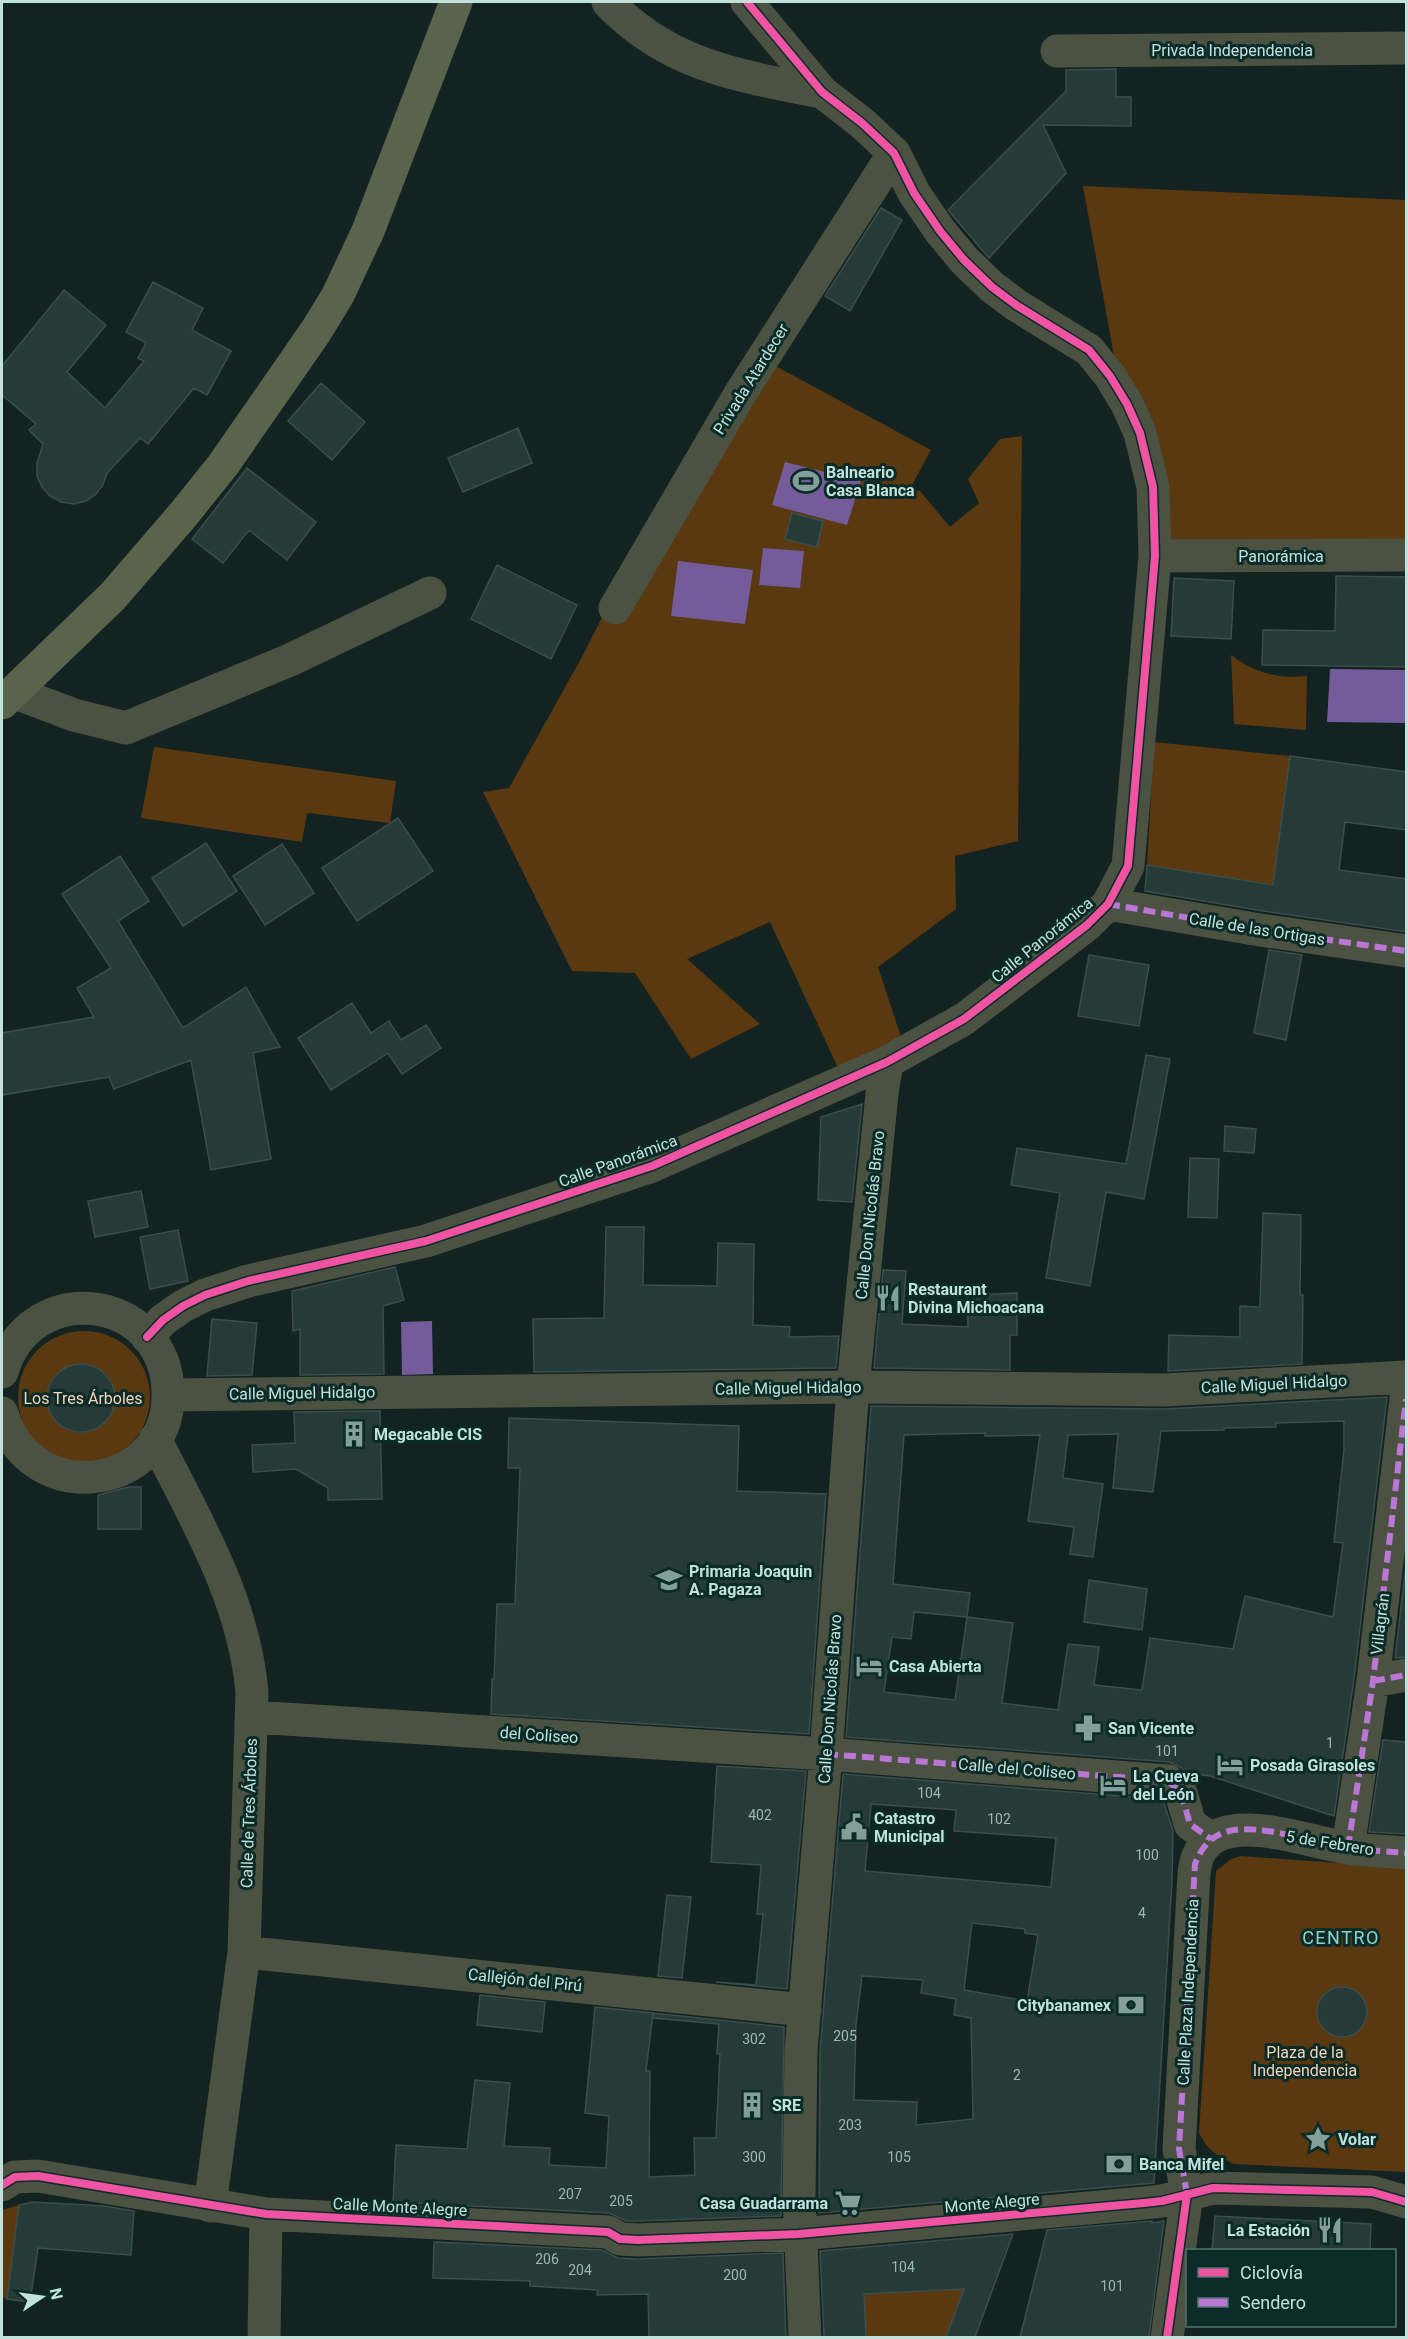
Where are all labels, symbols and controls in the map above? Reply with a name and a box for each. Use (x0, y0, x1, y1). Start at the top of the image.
street label: Privada Independencia (1151, 41, 1313, 60)
street label: Privada Atardecer (709, 320, 793, 438)
place label: Balneario Casa Blanca (826, 463, 915, 500)
sports icon: Balneario Casa Blanca (791, 466, 821, 496)
street label: Panorámica (1238, 547, 1324, 566)
street label: Calle Panorámica (988, 893, 1096, 987)
street label: Calle de las Ortigas (1188, 909, 1326, 949)
street label: Calle Don Nicolás Bravo (852, 1130, 888, 1300)
street label: Calle Panorámica (556, 1131, 680, 1191)
place label: Restaurant Divina Michoacana (908, 1280, 1044, 1317)
restaurant icon: Restaurant Divina Michoacana (873, 1283, 903, 1313)
street label: Calle Miguel Hidalgo (1200, 1371, 1348, 1397)
street label: Calle Miguel Hidalgo (715, 1377, 861, 1399)
street label: Calle Miguel Hidalgo (229, 1382, 375, 1404)
park label: Los Tres Árboles (23, 1389, 143, 1408)
building icon: Megacable CIS (339, 1419, 369, 1449)
place label: Megacable CIS (374, 1425, 482, 1444)
place label: Primaria Joaquin A. Pagaza (689, 1562, 812, 1599)
school or university icon: Primaria Joaquin A. Pagaza (654, 1565, 684, 1595)
street label: Villagrán (1367, 1592, 1393, 1656)
street label: Calle Don Nicolás Bravo (815, 1614, 845, 1784)
hotel icon: Casa Abierta (854, 1651, 884, 1681)
place label: Casa Abierta (889, 1657, 982, 1676)
pharmacy icon: San Vicente (1073, 1713, 1103, 1743)
place label: San Vicente (1108, 1719, 1194, 1738)
street label: del Coliseo (499, 1723, 579, 1747)
house number: 1 (1326, 1735, 1334, 1751)
street label: Calle de Tres Árboles (237, 1738, 261, 1888)
house number: 101 (1155, 1743, 1179, 1759)
hotel icon: Posada Girasoles (1215, 1750, 1245, 1780)
street label: Calle del Coliseo (957, 1754, 1077, 1784)
place label: Posada Girasoles (1250, 1756, 1375, 1775)
place label: La Cueva del León (1133, 1767, 1199, 1804)
hotel icon: La Cueva del León (1098, 1770, 1128, 1800)
house number: 104 (917, 1785, 941, 1801)
house number: 402 (748, 1807, 772, 1823)
place label: Catastro Municipal (874, 1809, 945, 1846)
house number: 102 (987, 1811, 1011, 1827)
public building icon: Catastro Municipal (839, 1812, 869, 1842)
street label: 5 de Febrero (1285, 1827, 1375, 1859)
house number: 100 (1135, 1847, 1159, 1863)
street label: Calle Plaza Independencia (1174, 1898, 1202, 2086)
house number: 4 (1138, 1905, 1146, 1921)
district label: CENTRO (1302, 1927, 1380, 1948)
street label: Callejón del Pirú (467, 1965, 583, 1995)
bank icon: Citybanamex (1116, 1990, 1146, 2020)
place label: Citybanamex (1017, 1996, 1112, 2015)
house number: 205 (833, 2028, 857, 2044)
house number: 302 (742, 2031, 766, 2047)
park label: Plaza de la Independencia (1253, 2043, 1357, 2080)
house number: 2 (1013, 2067, 1021, 2083)
building icon: SRE (737, 2090, 767, 2120)
place label: SRE (772, 2096, 801, 2115)
house number: 203 (838, 2117, 862, 2133)
place icon: Volar (1303, 2124, 1333, 2154)
place label: Volar (1338, 2130, 1376, 2149)
house number: 300 (742, 2149, 766, 2165)
house number: 105 (887, 2149, 911, 2165)
bank icon: Banca Mifel (1104, 2149, 1134, 2179)
place label: Banca Mifel (1139, 2155, 1224, 2174)
house number: 207 (558, 2186, 582, 2202)
supermarket icon: Casa Guadarrama (833, 2188, 863, 2218)
street label: Monte Alegre (944, 2189, 1040, 2217)
house number: 205 (609, 2193, 633, 2209)
street label: Calle Monte Alegre (332, 2194, 468, 2220)
place label: Casa Guadarrama (700, 2194, 828, 2213)
restaurant icon: La Estación (1315, 2215, 1345, 2245)
place label: La Estación (1227, 2221, 1310, 2240)
legend (1186, 2249, 1396, 2327)
house number: 206 (535, 2251, 559, 2267)
house number: 104 (891, 2259, 915, 2275)
house number: 204 (568, 2262, 592, 2278)
text: Ciclovía (1240, 2262, 1303, 2283)
north arrow (12, 2267, 72, 2327)
house number: 200 (723, 2267, 747, 2283)
house number: 101 (1100, 2278, 1124, 2294)
text: N (46, 2286, 67, 2301)
text: Sendero (1240, 2292, 1306, 2313)

